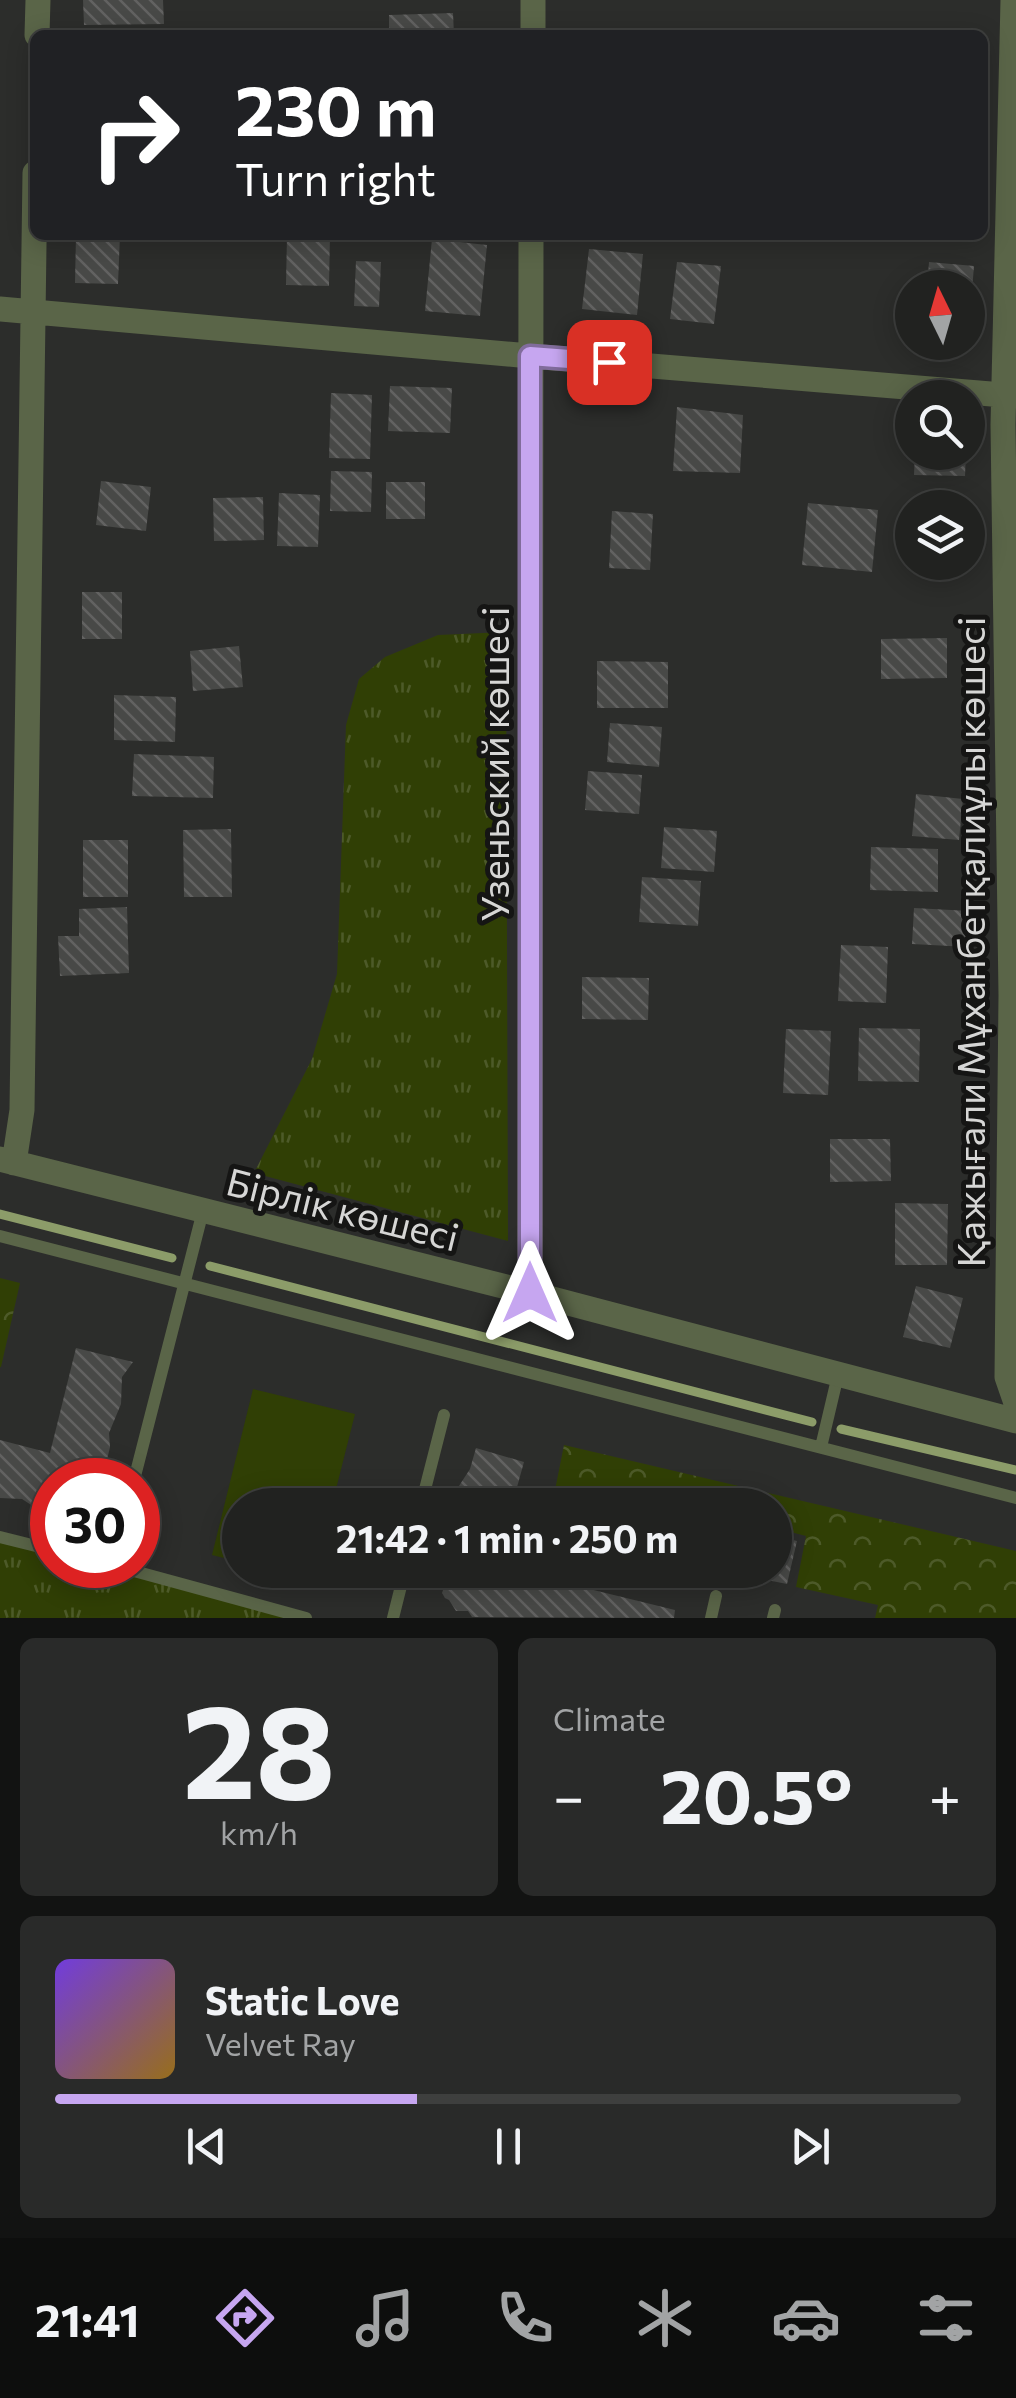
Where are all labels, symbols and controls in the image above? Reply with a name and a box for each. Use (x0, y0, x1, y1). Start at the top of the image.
text: 230 m (235, 65, 437, 150)
icon: right (70, 70, 200, 200)
text: Turn right (235, 150, 436, 205)
north arrow (895, 270, 985, 360)
map controls (895, 270, 985, 580)
pin (567, 320, 652, 405)
icon: arrive (582, 335, 637, 390)
button: search (895, 380, 985, 470)
button: layers (895, 490, 985, 580)
street label: Узеньский көшесі (470, 607, 517, 921)
street label: Қажығали Мұханбетқалиұлы көшесі (946, 616, 993, 1268)
street label: Бірлік көшесі (222, 1156, 464, 1260)
position arrow (478, 1241, 582, 1345)
speed limit sign: 30 (30, 1458, 160, 1588)
text: 21:42 · 1 min · 250 m (336, 1514, 678, 1561)
text: 28 (182, 1667, 336, 1826)
text: Climate (553, 1698, 666, 1738)
text: 20.5° (660, 1748, 853, 1839)
text: − (553, 1761, 584, 1828)
text: + (929, 1761, 961, 1828)
text: km/h (220, 1812, 298, 1852)
text: Static Love (205, 1976, 400, 2023)
text: Velvet Ray (205, 2023, 356, 2063)
icon: previous (179, 2119, 234, 2174)
icon: pause (481, 2119, 536, 2174)
icon: next (783, 2119, 838, 2174)
icon: directions (210, 2283, 280, 2353)
icon: music (350, 2283, 420, 2353)
icon: phone (490, 2283, 560, 2353)
icon: climate (630, 2283, 700, 2353)
icon: car (771, 2283, 841, 2353)
icon: filters (911, 2283, 981, 2353)
text: 21:41 (35, 2291, 140, 2346)

